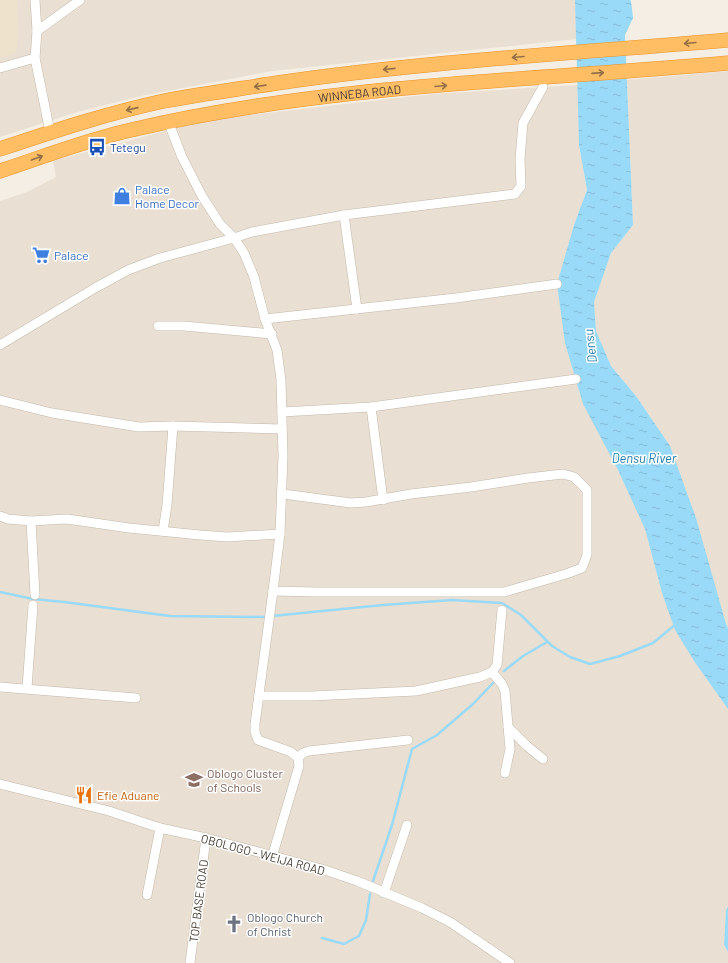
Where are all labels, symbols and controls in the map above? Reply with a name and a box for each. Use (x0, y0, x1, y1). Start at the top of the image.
one-way arrow (684, 40, 697, 47)
one-way arrow (512, 53, 525, 61)
one-way arrow (383, 65, 396, 73)
one-way arrow (591, 70, 604, 77)
one-way arrow (254, 82, 267, 90)
street label: WINNEBA ROAD (317, 82, 402, 104)
one-way arrow (434, 82, 447, 89)
one-way arrow (126, 105, 139, 113)
bus stop icon: Tetegu (87, 137, 107, 157)
place label: Tetegu (110, 140, 146, 154)
one-way arrow (30, 154, 42, 162)
place label: Palace Home Decor (135, 182, 200, 210)
shop icon: Palace Home Decor (112, 186, 132, 206)
supermarket icon: Palace (31, 245, 51, 265)
place label: Palace (54, 248, 89, 262)
water label: Densu (580, 328, 600, 364)
water label: Densu River (612, 450, 677, 466)
place label: Oblogo Cluster of Schools (207, 766, 283, 794)
school or university icon: Oblogo Cluster of Schools (184, 770, 204, 790)
restaurant icon: Efie Aduane (74, 785, 94, 805)
place label: Efie Aduane (97, 788, 159, 802)
street label: OBOLOGO - WEIJA ROAD (199, 831, 327, 877)
street label: TOP BASE ROAD (186, 859, 210, 943)
place label: Oblogo Church of Christ (247, 910, 323, 938)
church icon: Oblogo Church of Christ (224, 914, 244, 934)

